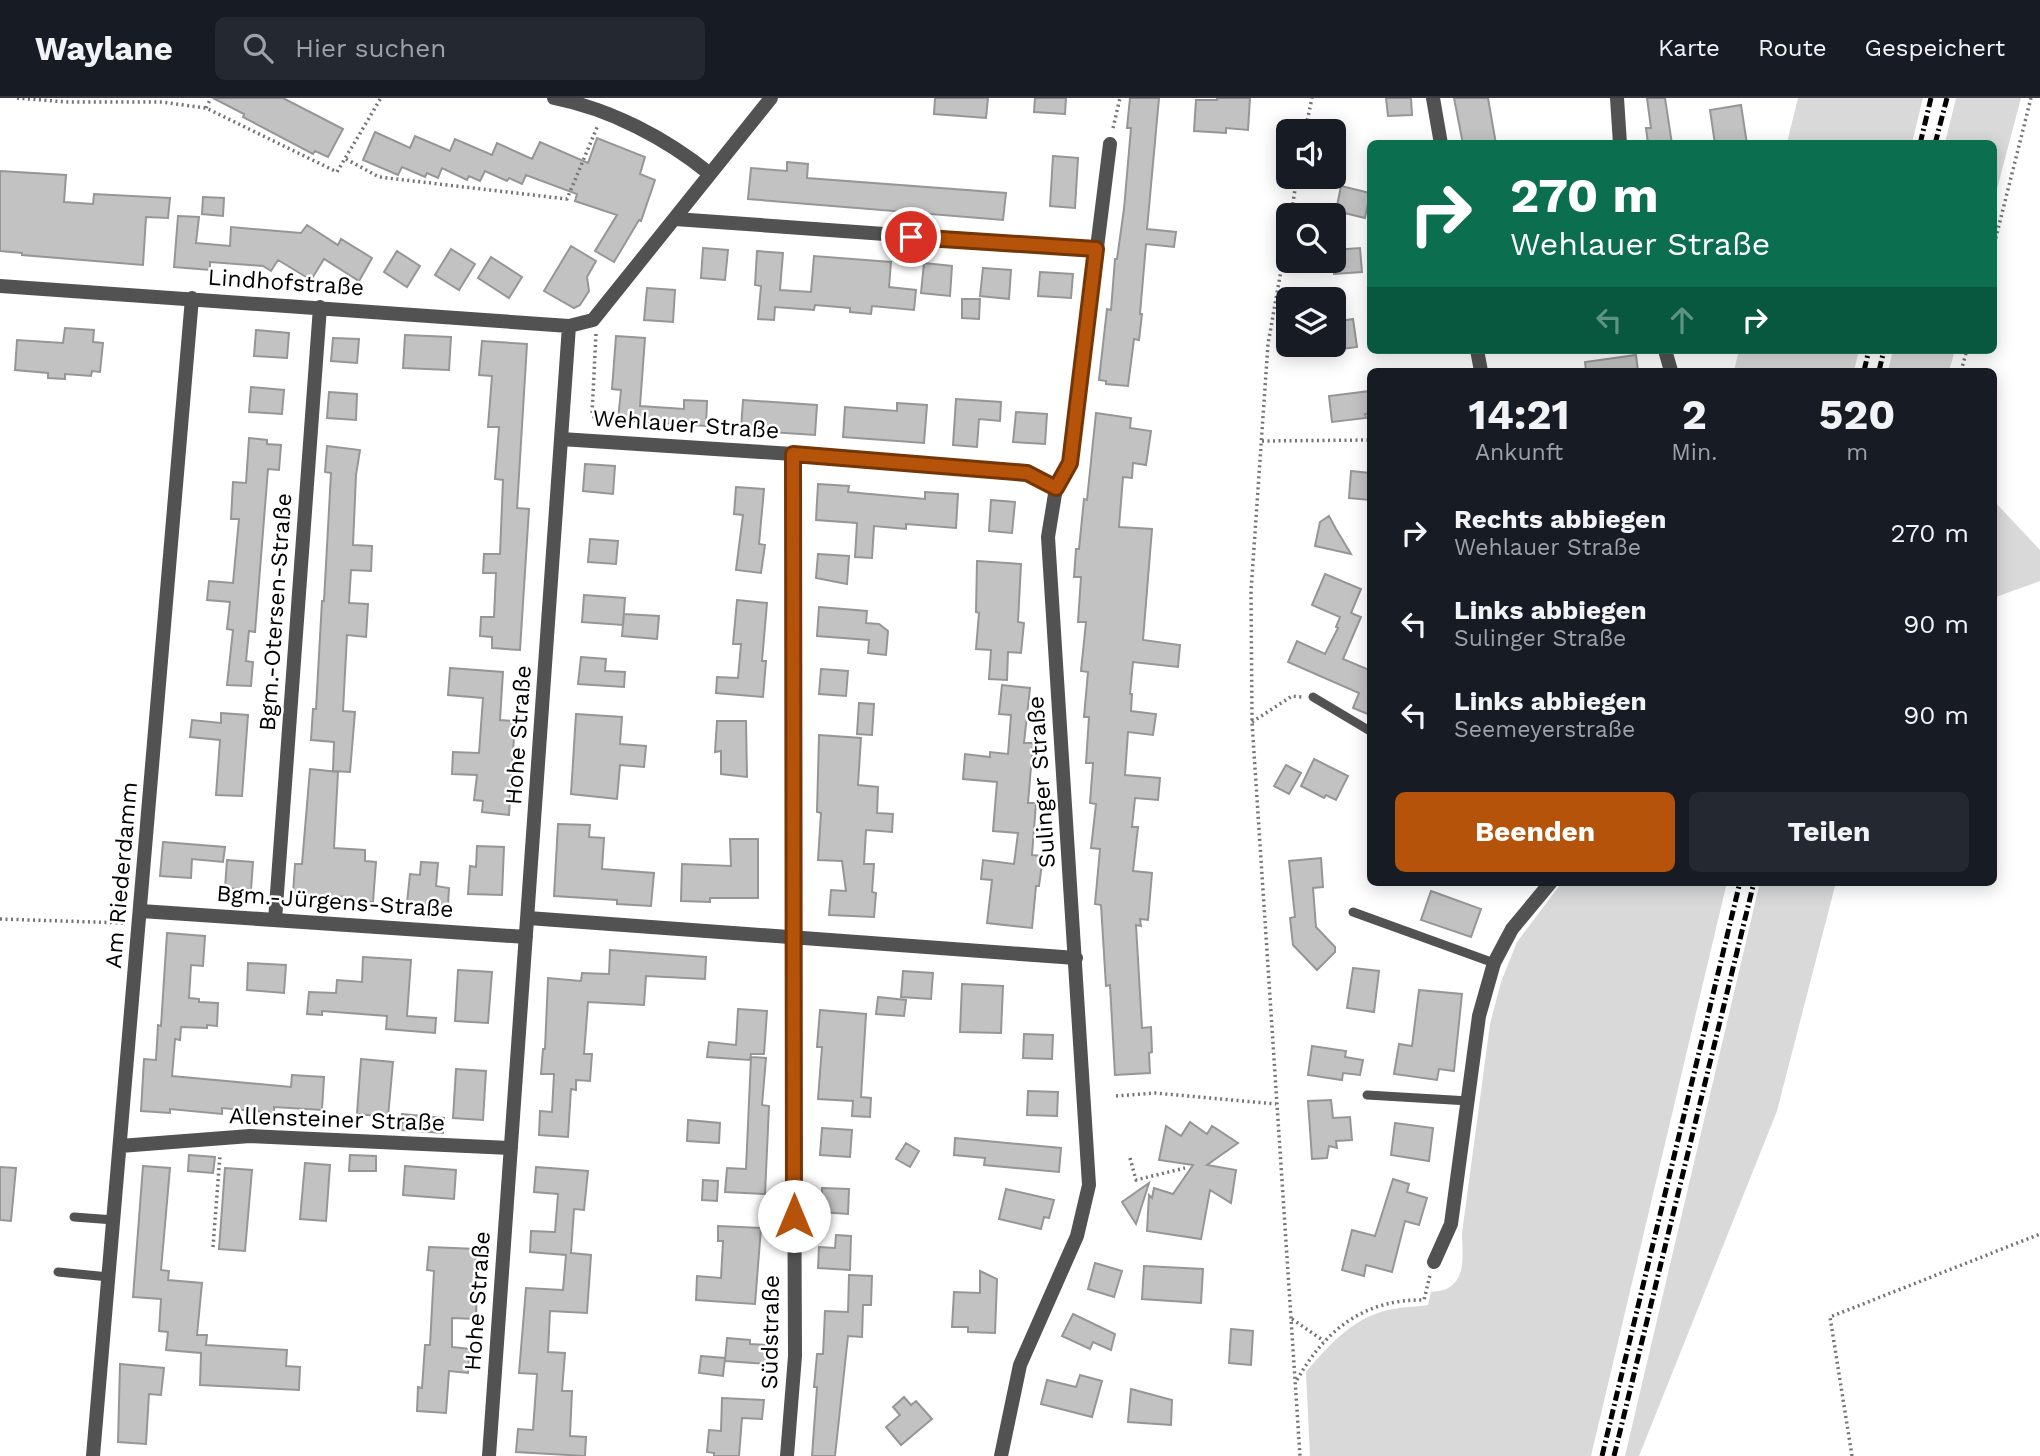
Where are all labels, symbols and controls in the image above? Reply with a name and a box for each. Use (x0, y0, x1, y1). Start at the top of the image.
search box (215, 17, 705, 80)
text: Waylane (35, 29, 173, 68)
icon: search (239, 29, 277, 67)
text: Hier suchen (295, 33, 446, 63)
text: Karte (1658, 34, 1720, 62)
text: Route (1758, 34, 1827, 62)
text: Gespeichert (1865, 34, 2005, 62)
map controls (1276, 119, 1346, 357)
button: sound (1276, 119, 1346, 189)
text: 270 m (1510, 166, 1659, 224)
icon: right (1395, 168, 1486, 259)
button: search (1276, 203, 1346, 273)
pin (881, 207, 941, 267)
icon: arrive (892, 218, 930, 256)
text: Wehlauer Straße (1510, 225, 1770, 263)
street label: Lindhofstraße (207, 264, 365, 301)
button: layers (1276, 287, 1346, 357)
icon: left (1590, 301, 1628, 339)
icon: ahead (1663, 301, 1701, 339)
icon: right (1736, 301, 1774, 339)
text: 14:21 (1469, 390, 1570, 439)
text: 2 (1682, 390, 1707, 439)
text: 520 (1819, 390, 1895, 439)
street label: Wehlauer Straße (592, 405, 780, 444)
text: Ankunft (1475, 439, 1563, 466)
text: Min. (1671, 439, 1717, 466)
text: m (1846, 439, 1868, 466)
street label: Bgm.-Otersen-Straße (254, 492, 297, 732)
text: Rechts abbiegen (1454, 504, 1666, 534)
icon: right (1395, 514, 1433, 552)
text: 270 m (1890, 518, 1969, 548)
text: Wehlauer Straße (1454, 534, 1641, 561)
text: Links abbiegen (1454, 595, 1647, 625)
icon: left (1395, 605, 1433, 643)
text: 90 m (1903, 609, 1969, 639)
text: Sulinger Straße (1454, 625, 1626, 652)
street label: Hohe Straße (500, 664, 537, 806)
text: Links abbiegen (1454, 686, 1647, 716)
street label: Sulinger Straße (1022, 695, 1061, 869)
icon: left (1395, 696, 1433, 734)
text: 90 m (1903, 700, 1969, 730)
text: Seemeyerstraße (1454, 716, 1635, 743)
street label: Am Riederdamm (100, 780, 143, 970)
button: Beenden (1395, 792, 1675, 872)
button: Teilen (1689, 792, 1969, 872)
street label: Bgm.-Jürgens-Straße (216, 880, 454, 923)
street label: Allensteiner Straße (229, 1102, 445, 1137)
position arrow (757, 1179, 831, 1253)
street label: Hohe Straße (459, 1230, 496, 1372)
street label: Südstraße (756, 1275, 785, 1390)

